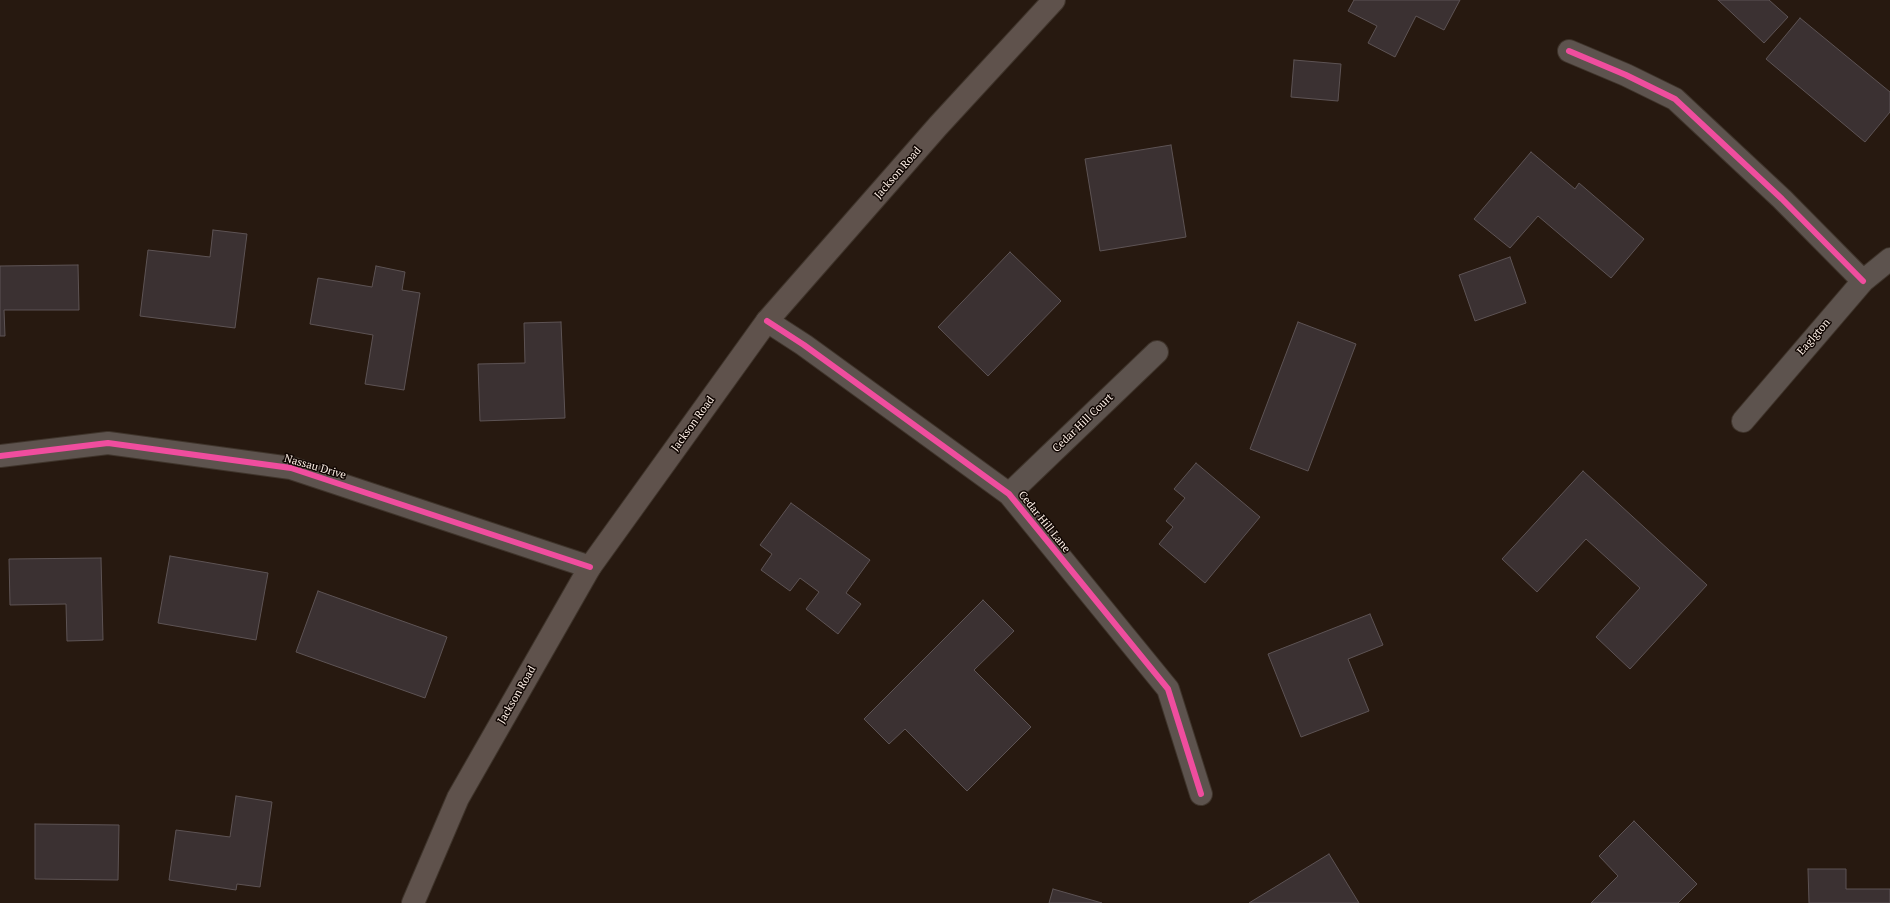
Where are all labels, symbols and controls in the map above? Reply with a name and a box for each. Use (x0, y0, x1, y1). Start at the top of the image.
street label: Jackson Road (872, 144, 924, 202)
street label: Eaglgton (1795, 316, 1833, 358)
street label: Cedar Hill Court (1050, 391, 1116, 455)
street label: Jackson Road (669, 394, 717, 454)
street label: Nassau Drive (282, 452, 348, 482)
street label: Cedar Hill Lane (1015, 489, 1073, 555)
street label: Jackson Road (495, 664, 539, 726)

